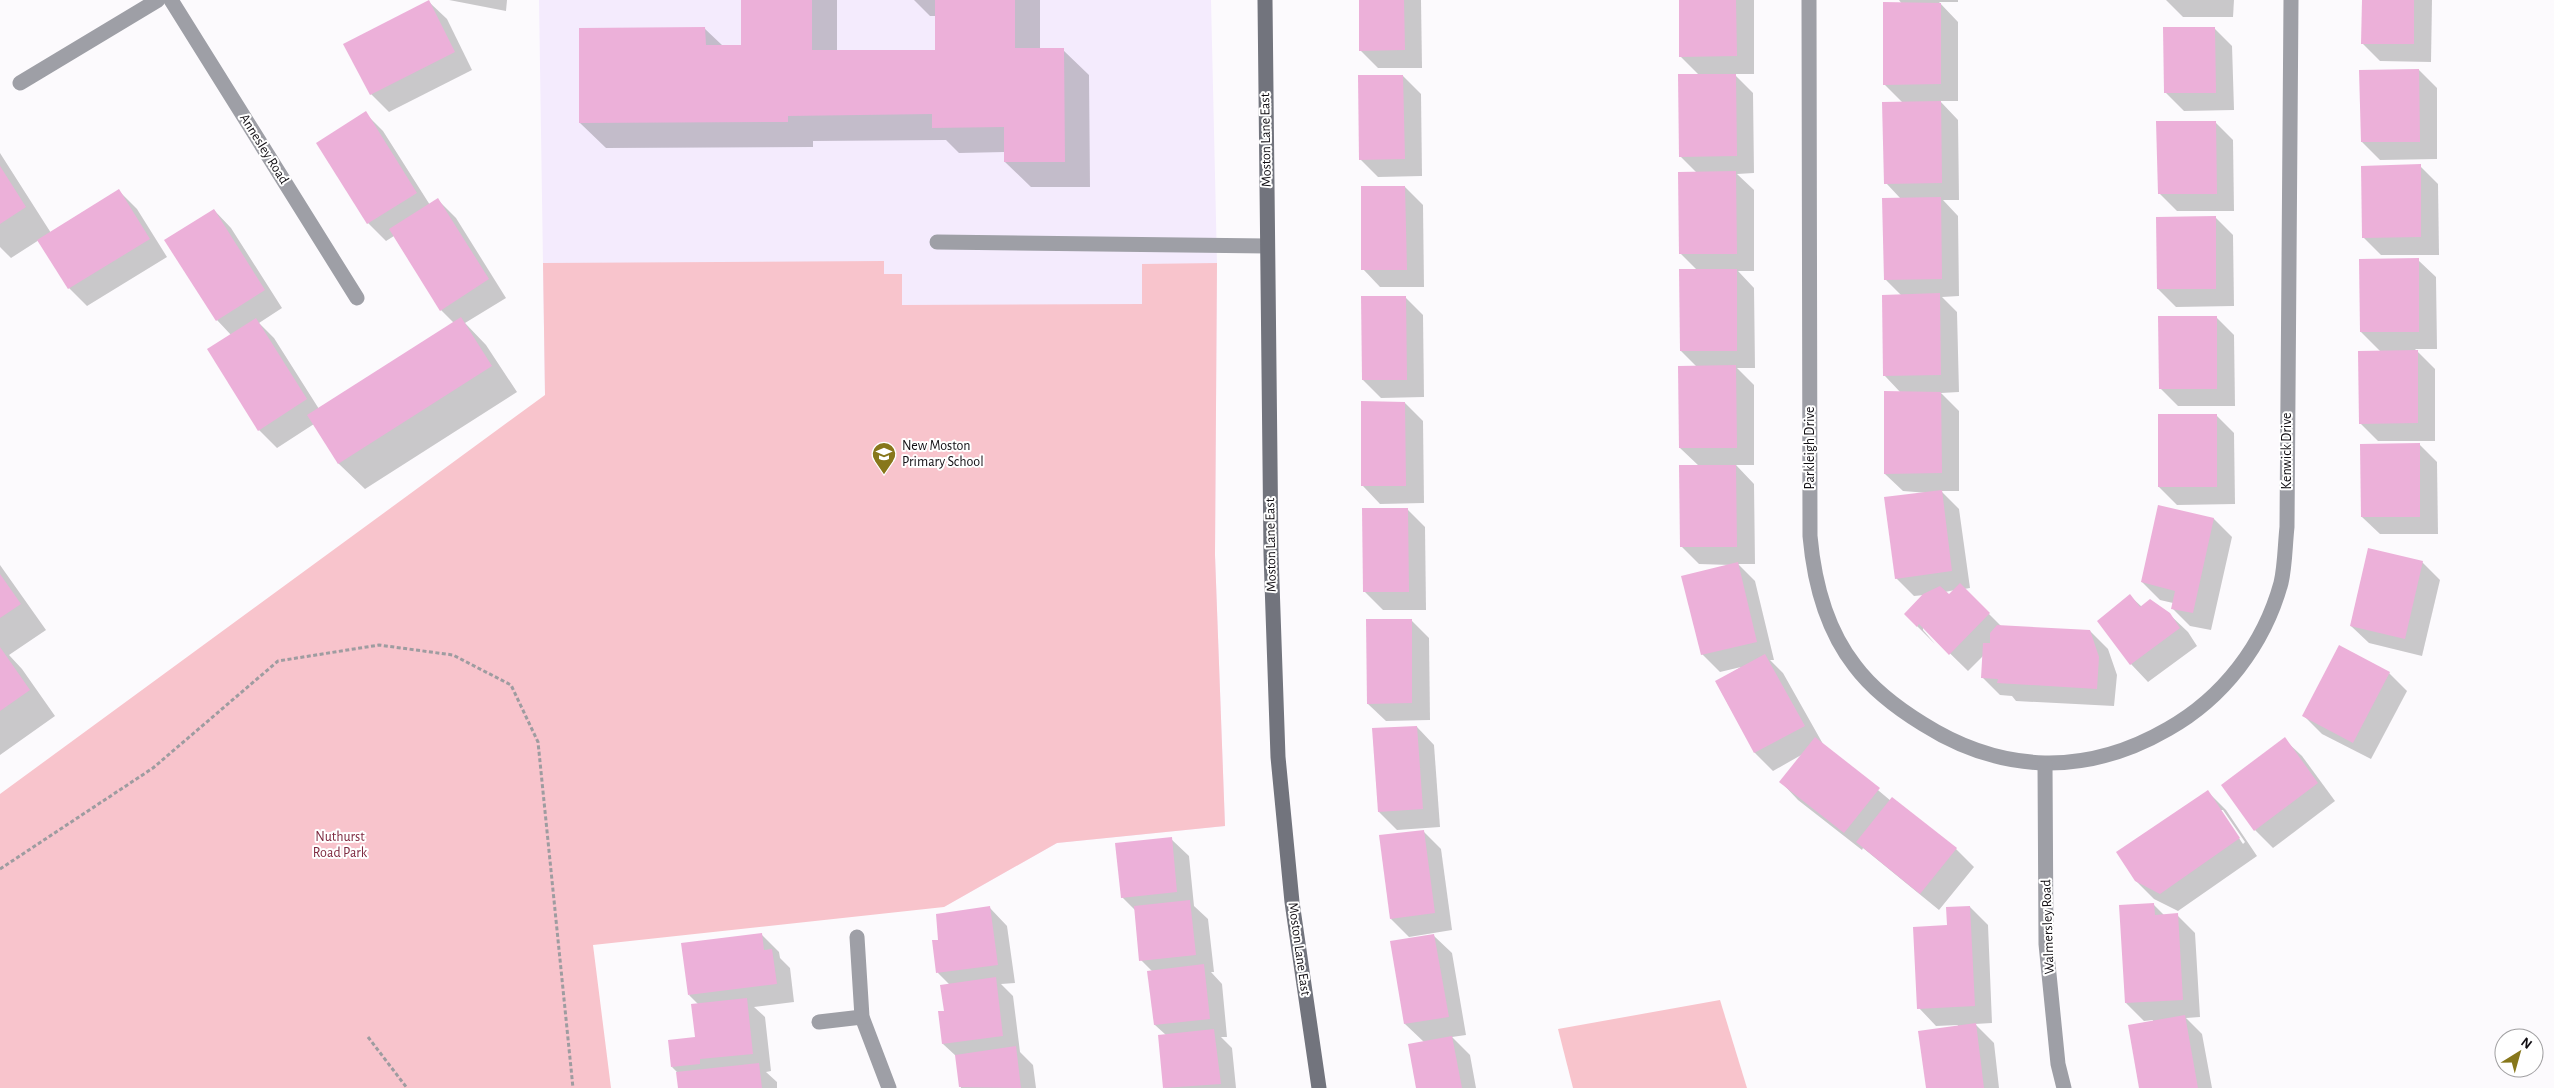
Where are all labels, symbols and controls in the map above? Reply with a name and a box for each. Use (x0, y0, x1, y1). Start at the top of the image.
street label: Moston Lane East (1258, 92, 1274, 187)
street label: Annesley Road (237, 111, 291, 187)
street label: Parkleigh Drive (1803, 407, 1817, 490)
street label: Kenwick Drive (2280, 413, 2294, 489)
place label: New Moston Primary School (902, 439, 984, 469)
school or university icon: New Moston Primary School (871, 441, 897, 475)
street label: Moston Lane East (1263, 497, 1279, 592)
park label: Nuthurst Road Park (313, 830, 368, 860)
street label: Walmersley Road (2039, 879, 2057, 975)
street label: Moston Lane East (1286, 901, 1313, 997)
north arrow (2494, 1028, 2544, 1078)
text: N (2518, 1035, 2534, 1052)

